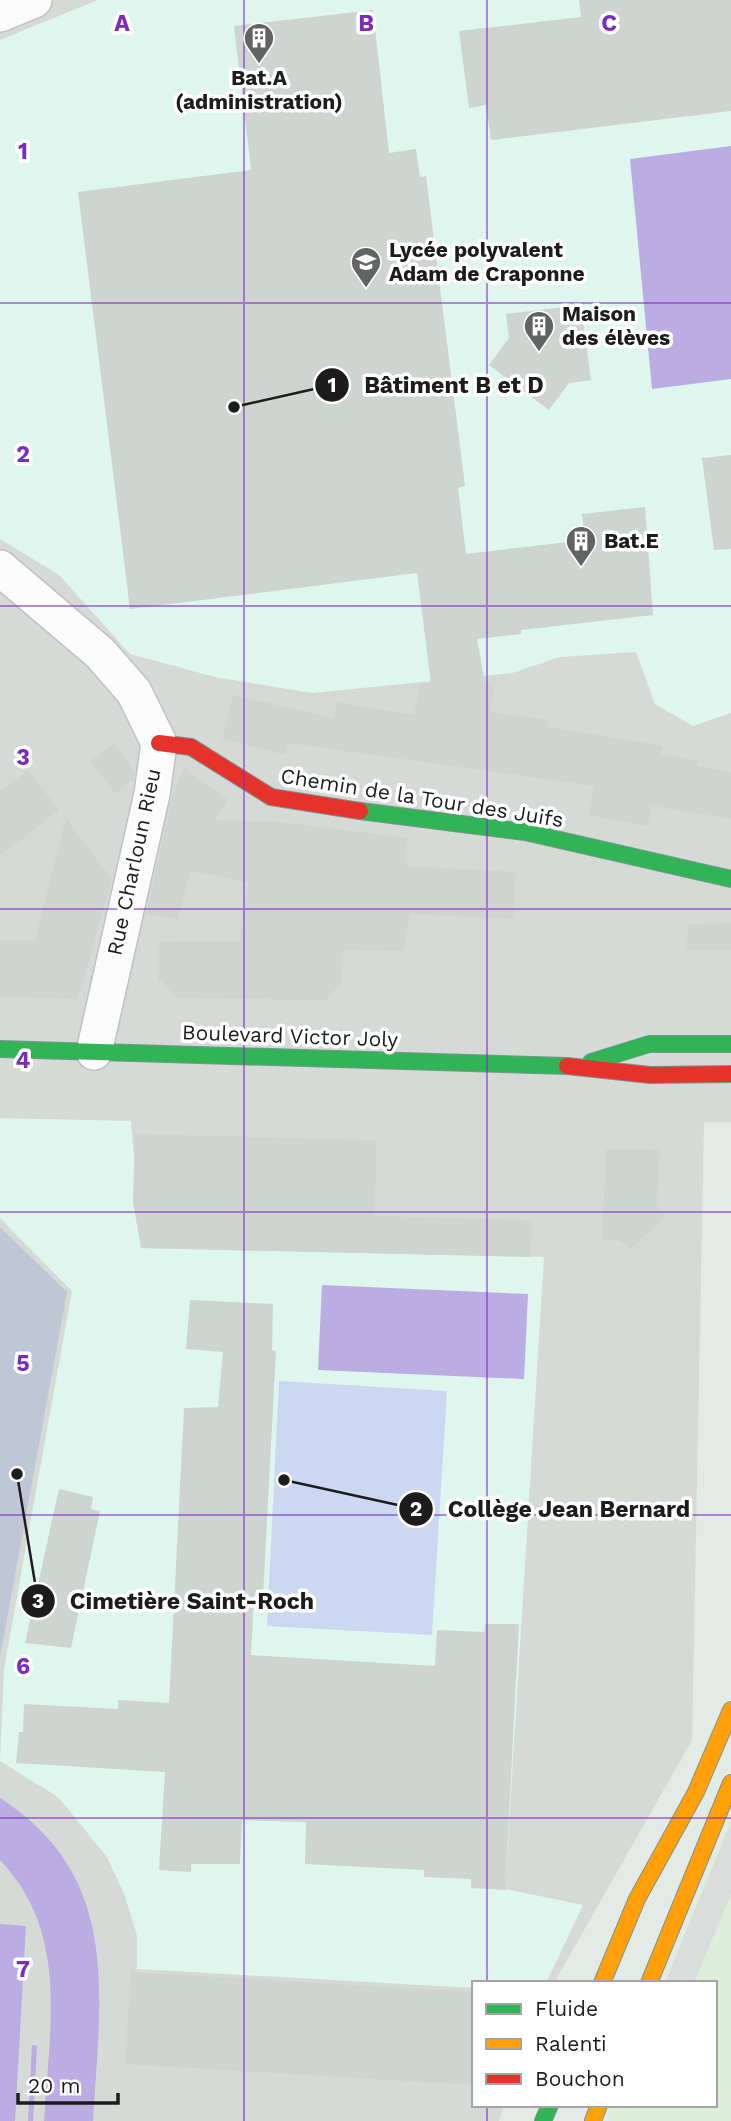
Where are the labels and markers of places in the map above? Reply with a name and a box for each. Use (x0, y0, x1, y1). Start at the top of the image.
building icon: Bat.A (administration) (242, 21, 276, 65)
place label: Bat.A (administration) (175, 65, 343, 114)
place label: Lycée polyvalent Adam de Craponne (389, 237, 585, 286)
school or university icon: Lycée polyvalent Adam de Craponne (349, 245, 383, 289)
place label: Maison des élèves (562, 301, 670, 350)
building icon: Maison des élèves (522, 309, 556, 353)
callout: Bâtiment B et D (315, 363, 557, 407)
building icon: Bat.E (564, 524, 598, 568)
place label: Bat.E (604, 528, 659, 553)
callout: Collège Jean Bernard (399, 1487, 705, 1531)
callout: Cimetière Saint-Roch (21, 1579, 328, 1623)

